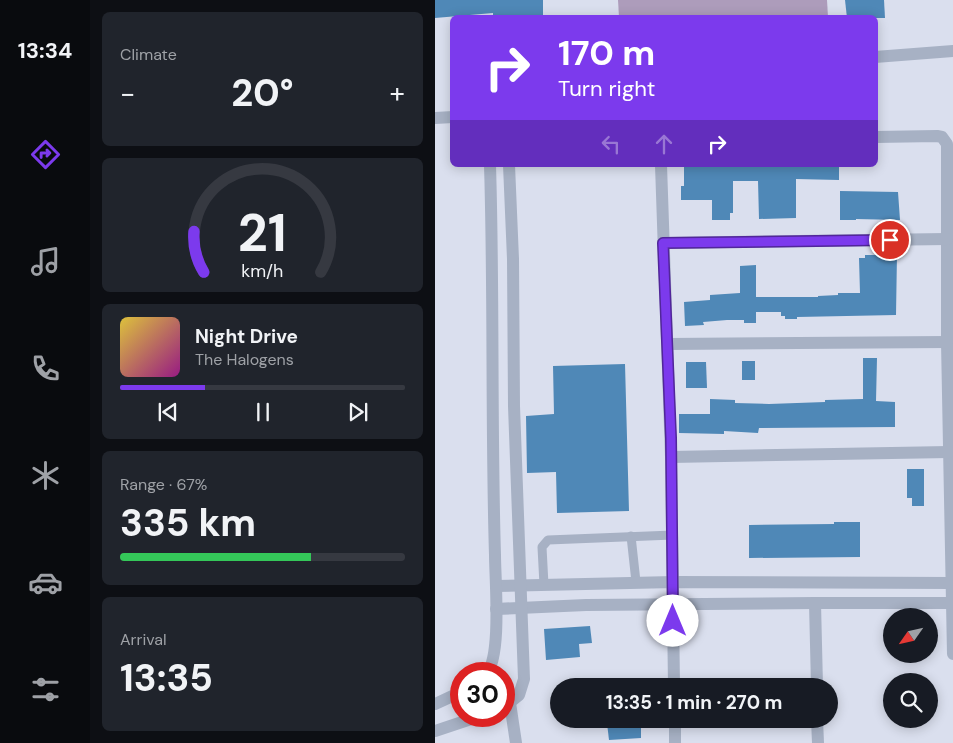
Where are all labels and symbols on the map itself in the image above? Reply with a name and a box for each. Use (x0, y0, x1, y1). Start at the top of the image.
pin (869, 219, 911, 261)
position arrow (646, 594, 698, 646)
north arrow (883, 608, 937, 662)
speed limit sign: 30 (450, 662, 515, 727)

